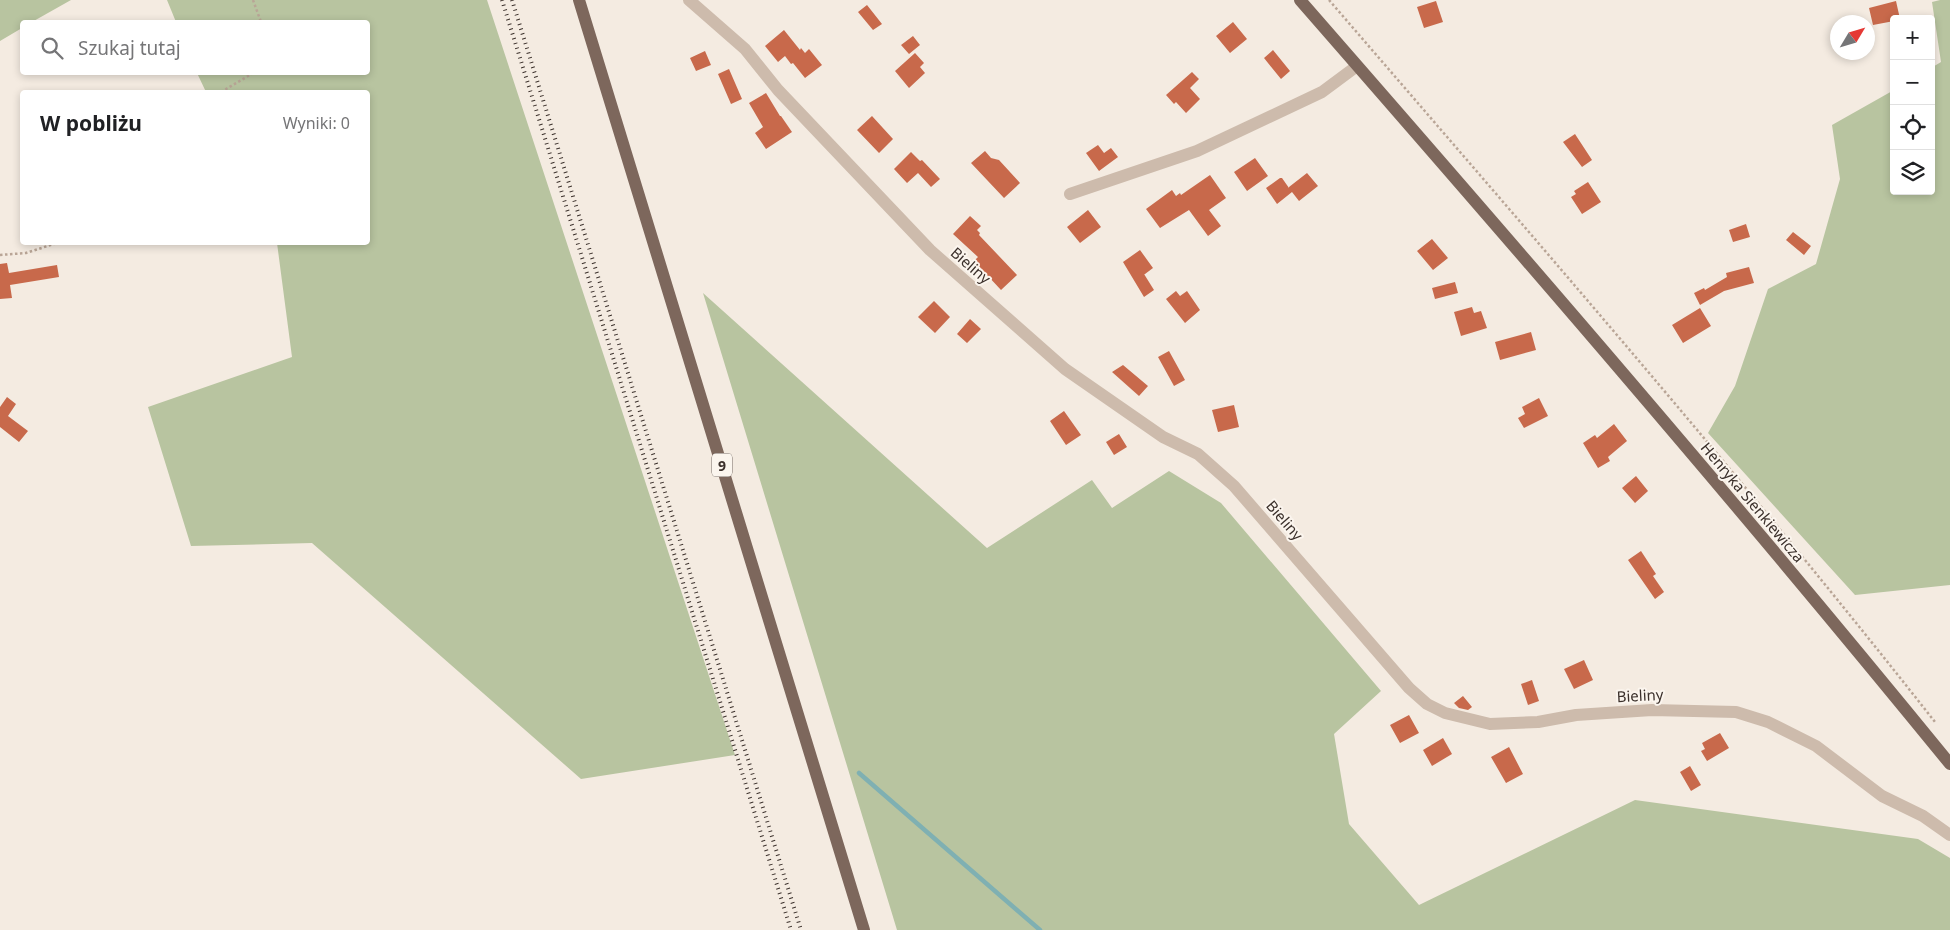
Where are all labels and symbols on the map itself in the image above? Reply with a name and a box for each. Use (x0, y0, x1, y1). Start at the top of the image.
north arrow (1830, 15, 1875, 60)
street label: Bieliny (947, 242, 995, 288)
street label: Henryka Sienkiewicza (1697, 438, 1809, 566)
road number: 9 (712, 454, 732, 476)
street label: Bieliny (1262, 496, 1308, 544)
street label: Bieliny (1616, 684, 1664, 706)

